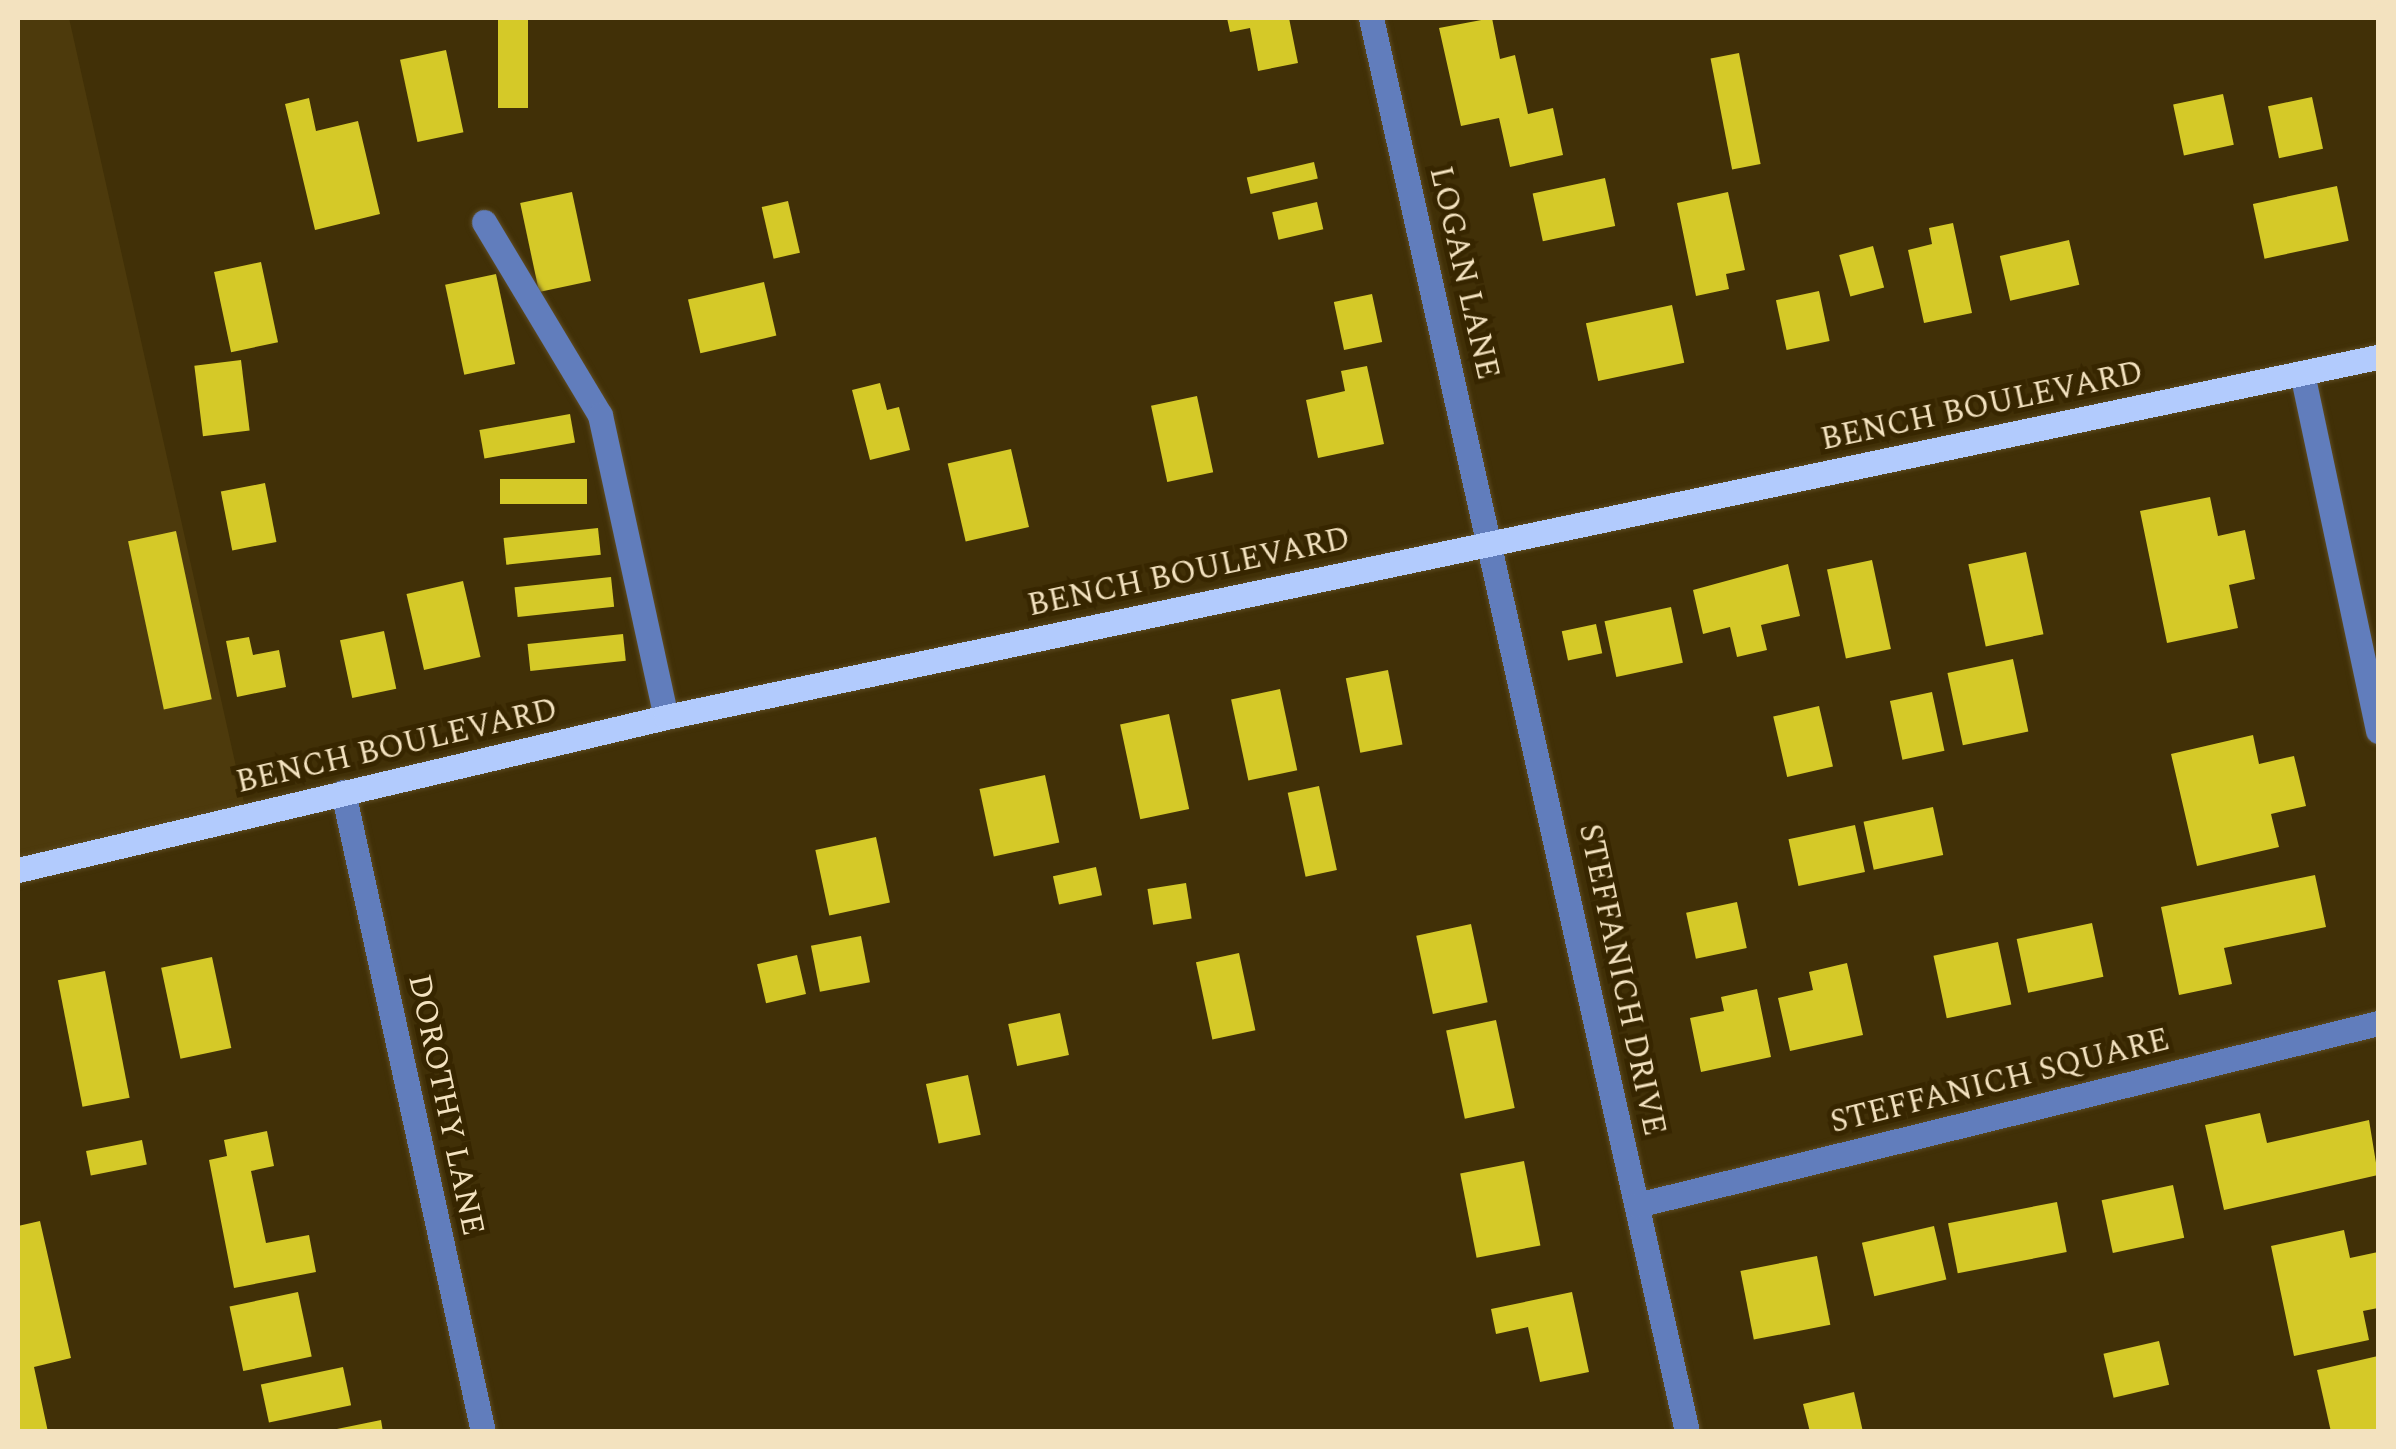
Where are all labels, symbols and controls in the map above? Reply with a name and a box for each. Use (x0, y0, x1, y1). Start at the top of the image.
street label: LOGAN LANE (1420, 163, 1506, 383)
street label: BENCH BOULEVARD (1817, 354, 2147, 460)
street label: BENCH BOULEVARD (1024, 520, 1354, 626)
street label: BENCH BOULEVARD (233, 691, 561, 803)
street label: STEFFANICH DRIVE (1569, 821, 1673, 1139)
street label: DOROTHY LANE (399, 971, 491, 1239)
street label: STEFFANICH SQUARE (1827, 1021, 2173, 1143)

